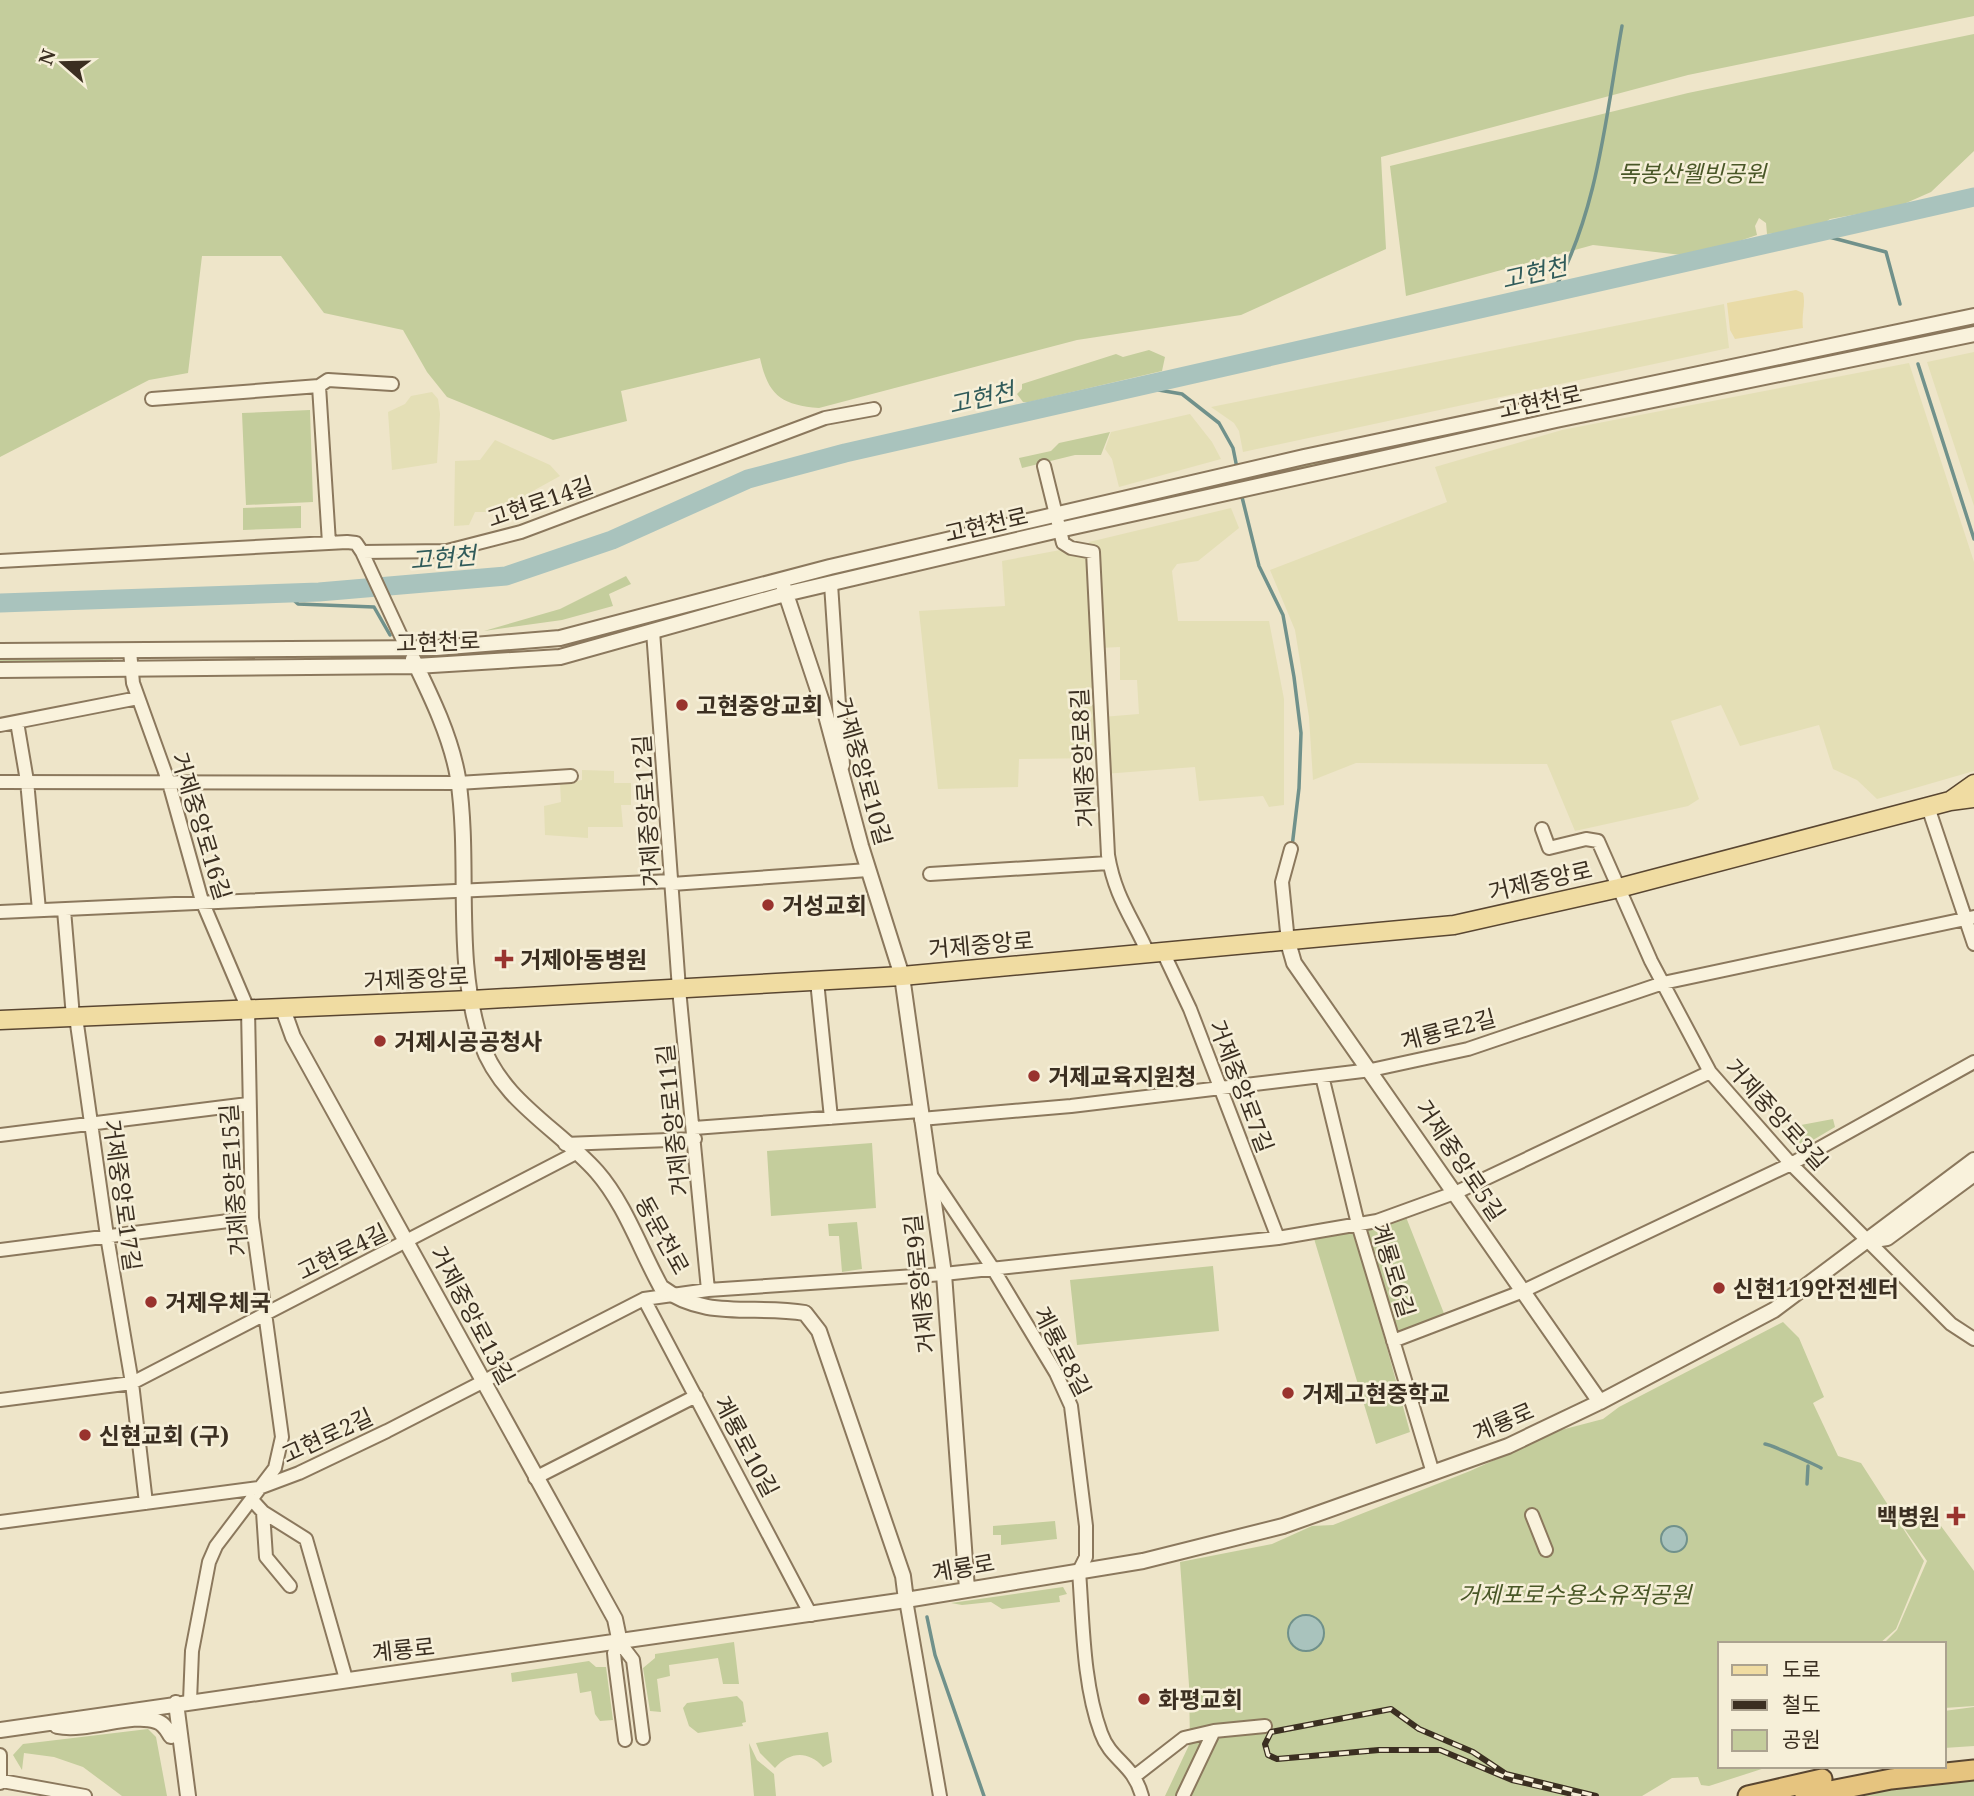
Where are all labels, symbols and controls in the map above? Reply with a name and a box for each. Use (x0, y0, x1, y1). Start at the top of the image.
north arrow (28, 28, 98, 98)
text: N (32, 46, 62, 69)
park label: 독봉산웰빙공원 (1618, 157, 1768, 189)
water label: 고현천 (1498, 248, 1573, 296)
water label: 고현천 (945, 373, 1020, 421)
street label: 고현천로 (1495, 377, 1585, 425)
street label: 고현로14길 (483, 468, 597, 534)
street label: 고현천로 (941, 499, 1031, 549)
water label: 고현천 (409, 537, 480, 576)
street label: 고현천로 (395, 624, 481, 658)
street label: 거제중앙로8길 (1062, 687, 1102, 829)
place label: 고현중앙교회 (696, 689, 823, 721)
street label: 거제중앙로10길 (828, 693, 900, 849)
marker: 고현중앙교회 (674, 697, 690, 713)
street label: 거제중앙로12길 (625, 734, 667, 888)
street label: 거제중앙로16길 (164, 748, 240, 904)
street label: 거제중앙로 (1485, 853, 1595, 907)
place label: 거성교회 (782, 889, 867, 921)
marker: 거성교회 (760, 897, 776, 913)
street label: 거제중앙로 (927, 923, 1035, 965)
place label: 거제아동병원 (520, 943, 647, 975)
marker: 거제아동병원 (494, 949, 514, 969)
street label: 거제중앙로 (362, 959, 470, 997)
street label: 계룡로2길 (1397, 1001, 1499, 1057)
street label: 거제중앙로7길 (1202, 1015, 1282, 1157)
place label: 거제시공공청사 (394, 1025, 542, 1057)
marker: 거제시공공청사 (372, 1033, 388, 1049)
street label: 거제중앙로11길 (648, 1042, 696, 1198)
street label: 거제중앙로3길 (1718, 1051, 1836, 1177)
place label: 거제교육지원청 (1048, 1060, 1196, 1092)
marker: 거제교육지원청 (1026, 1068, 1042, 1084)
street label: 거제중앙로5길 (1409, 1093, 1513, 1227)
street label: 거제중앙로15길 (212, 1103, 254, 1257)
street label: 거제중앙로17길 (97, 1117, 149, 1273)
street label: 동문천로 (628, 1190, 698, 1280)
street label: 거제중앙로9길 (896, 1213, 942, 1355)
street label: 고현로4길 (291, 1215, 393, 1287)
street label: 계룡로6길 (1364, 1219, 1424, 1321)
street label: 거제중앙로13길 (423, 1240, 523, 1390)
place label: 신현119안전센터 (1733, 1272, 1899, 1304)
marker: 신현119안전센터 (1711, 1280, 1727, 1296)
place label: 거제우체국 (165, 1286, 271, 1318)
marker: 거제우체국 (143, 1294, 159, 1310)
street label: 계룡로8길 (1027, 1300, 1099, 1402)
place label: 거제고현중학교 (1302, 1377, 1450, 1409)
marker: 거제고현중학교 (1280, 1385, 1296, 1401)
street label: 계룡로10길 (707, 1390, 787, 1502)
street label: 계룡로 (1468, 1394, 1538, 1448)
street label: 고현로2길 (276, 1400, 378, 1470)
place label: 신현교회 (구) (99, 1419, 229, 1451)
marker: 신현교회 (구) (77, 1427, 93, 1443)
place label: 백병원 (1877, 1500, 1940, 1532)
marker: 백병원 (1946, 1506, 1966, 1526)
street label: 계룡로 (929, 1546, 997, 1588)
park label: 거제포로수용소유적공원 (1459, 1578, 1693, 1610)
street label: 계룡로 (370, 1630, 436, 1668)
legend (1718, 1642, 1946, 1768)
text: 도로 (1782, 1655, 1821, 1683)
place label: 화평교회 (1158, 1683, 1243, 1715)
text: 철도 (1782, 1690, 1821, 1718)
marker: 화평교회 (1136, 1691, 1152, 1707)
text: 공원 (1782, 1725, 1821, 1753)

